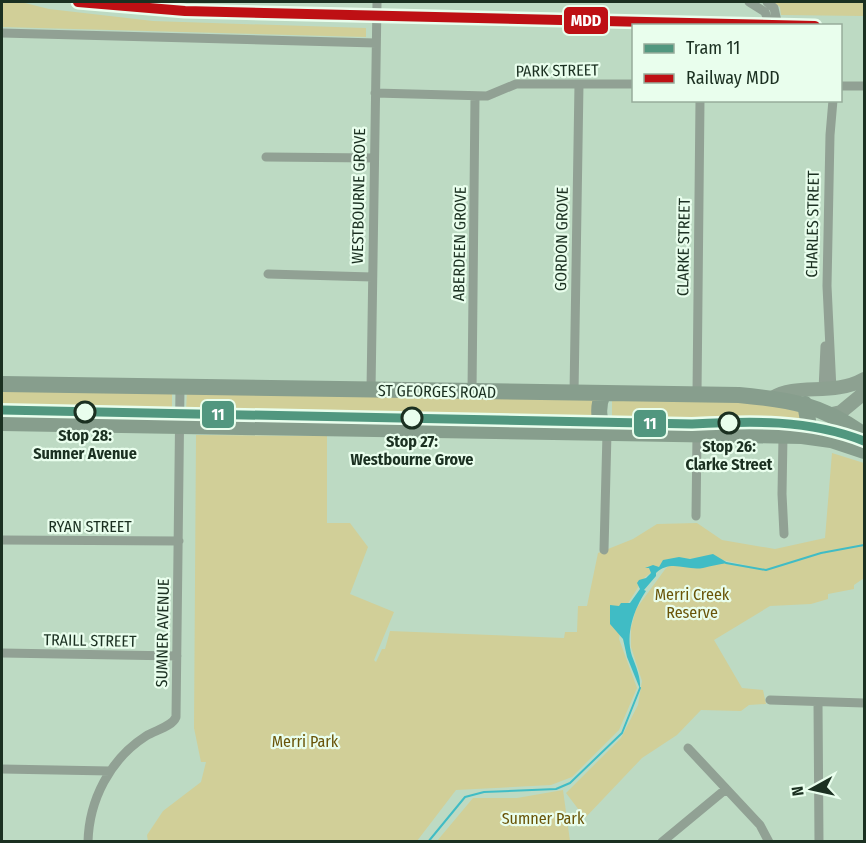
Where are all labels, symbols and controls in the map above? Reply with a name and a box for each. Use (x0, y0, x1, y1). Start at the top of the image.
line badge: MDD (563, 6, 609, 35)
text: MDD (571, 11, 602, 30)
legend (632, 24, 842, 102)
text: Tram 11 (686, 37, 740, 59)
street label: PARK STREET (515, 60, 599, 81)
text: Railway MDD (686, 67, 780, 89)
street label: WESTBOURNE GROVE (348, 128, 369, 264)
street label: CHARLES STREET (802, 170, 823, 278)
street label: ABERDEEN GROVE (449, 187, 470, 301)
street label: GORDON GROVE (551, 187, 572, 291)
street label: CLARKE STREET (673, 197, 694, 296)
street label: ST GEORGES ROAD (378, 381, 496, 402)
line badge: 11 (201, 400, 235, 429)
marker: Stop 28: Sumner Avenue (74, 401, 96, 423)
text: 11 (211, 405, 225, 424)
marker: Stop 27: Westbourne Grove (401, 407, 423, 429)
line badge: 11 (633, 409, 667, 438)
marker: Stop 26: Clarke Street (718, 412, 740, 434)
text: 11 (643, 414, 657, 433)
place label: Stop 28: Sumner Avenue (33, 426, 137, 463)
place label: Stop 27: Westbourne Grove (351, 432, 473, 469)
place label: Stop 26: Clarke Street (686, 437, 773, 474)
street label: RYAN STREET (48, 517, 132, 536)
street label: SUMNER AVENUE (152, 578, 173, 688)
park label: Merri Creek Reserve (655, 585, 730, 622)
street label: TRAILL STREET (43, 630, 137, 651)
park label: Merri Park (272, 732, 339, 751)
north arrow (782, 759, 842, 819)
text: N (788, 785, 808, 797)
park label: Sumner Park (502, 809, 585, 828)

